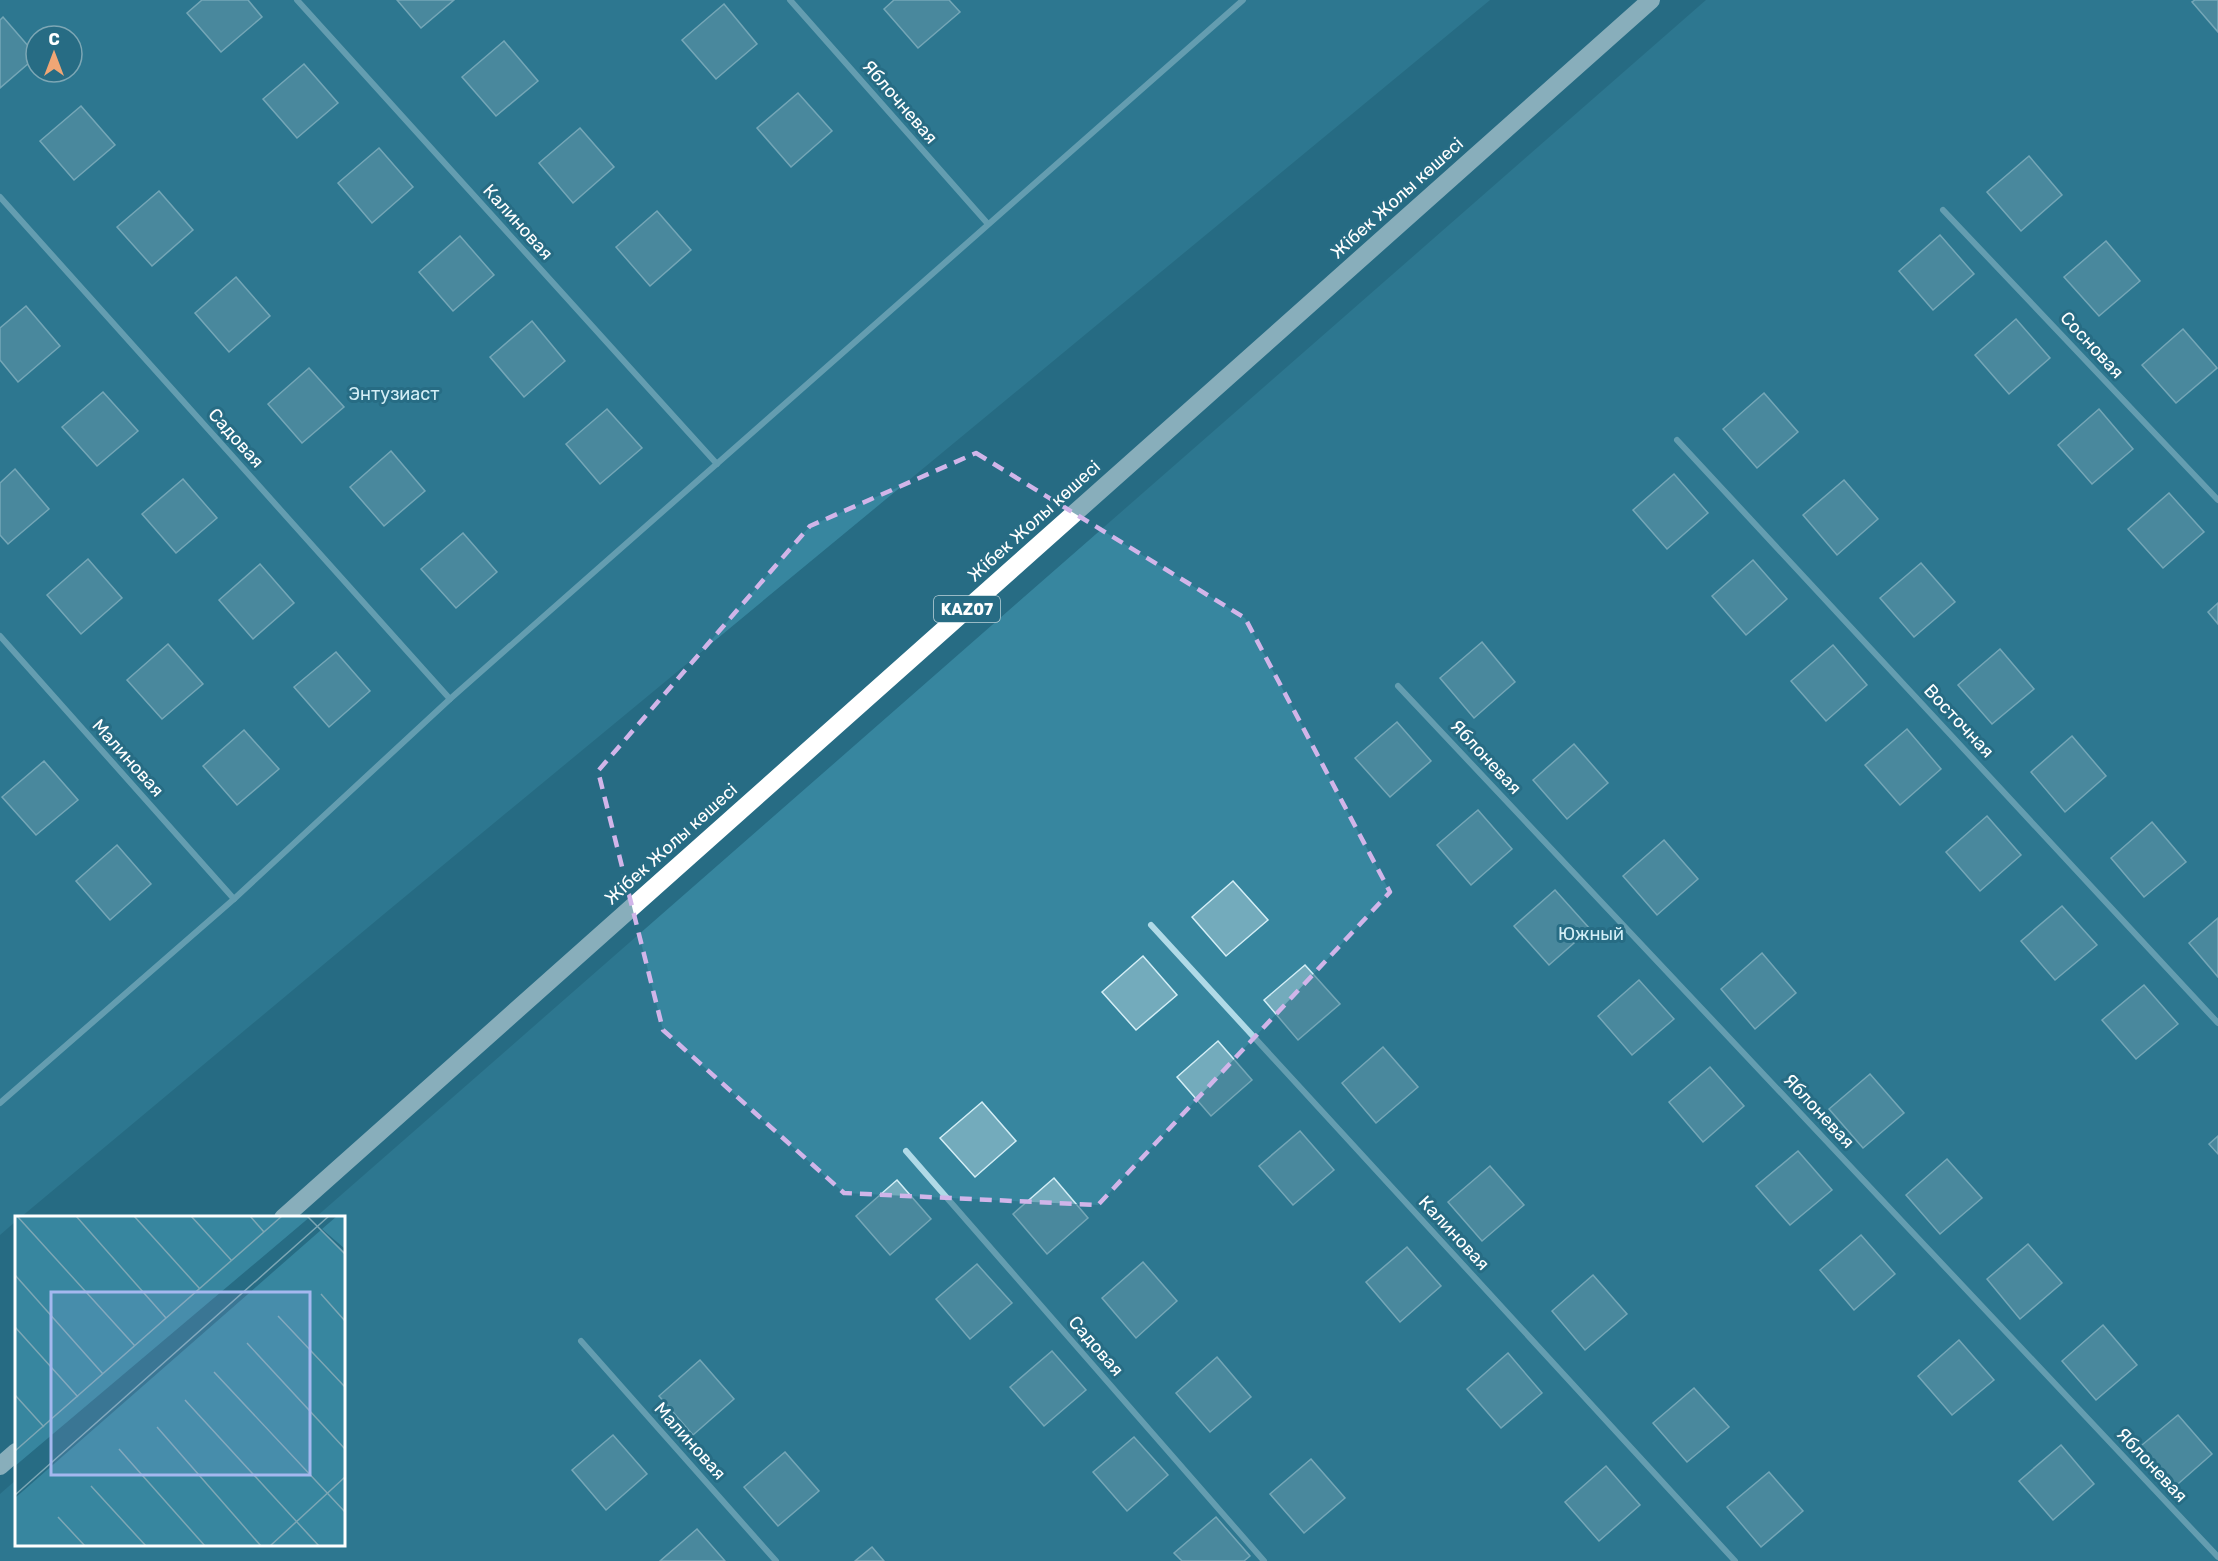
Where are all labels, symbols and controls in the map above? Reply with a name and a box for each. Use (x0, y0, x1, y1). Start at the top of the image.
north arrow (24, 24, 84, 84)
text: С (48, 30, 60, 49)
street label: Яблочневая (858, 56, 942, 148)
street label: Жібек Жолы көшесі (1326, 133, 1468, 263)
street label: Калиновая (478, 180, 558, 264)
street label: Сосновая (2056, 307, 2128, 383)
park label: Энтузиаст (349, 383, 439, 405)
street label: Садовая (203, 404, 269, 472)
street label: Жібек Жолы көшесі (963, 456, 1105, 586)
road number: KAZ07 (934, 596, 1000, 622)
street label: Восточная (1919, 680, 1999, 762)
street label: Малиновая (87, 715, 169, 801)
street label: Яблоневая (1446, 715, 1526, 799)
street label: Жібек Жолы көшесі (600, 779, 742, 909)
park label: Южный (1558, 923, 1624, 945)
street label: Яблоневая (1779, 1069, 1859, 1153)
street label: Калиновая (1414, 1191, 1494, 1275)
inset map (15, 1216, 345, 1546)
street label: Садовая (1064, 1311, 1128, 1381)
street label: Малиновая (649, 1398, 731, 1484)
street label: Яблоневая (2112, 1423, 2192, 1507)

